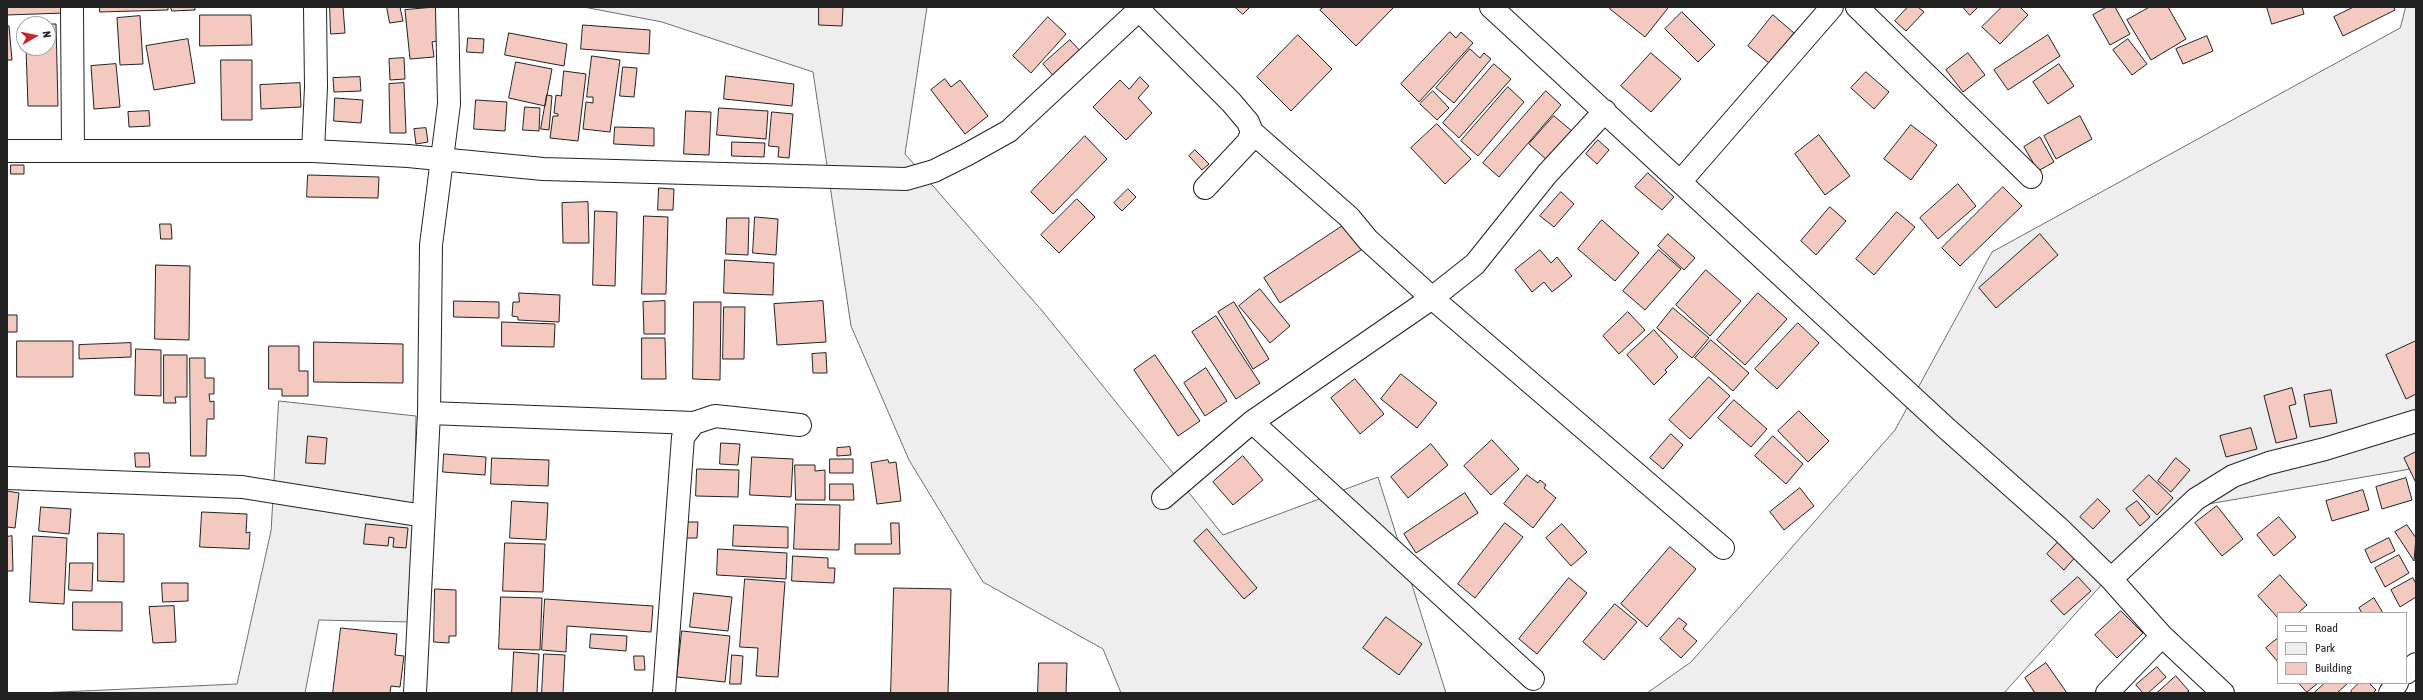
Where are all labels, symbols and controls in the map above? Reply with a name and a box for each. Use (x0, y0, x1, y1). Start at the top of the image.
north arrow (16, 16, 56, 56)
text: N (40, 30, 53, 38)
legend (2277, 612, 2407, 684)
text: Road (2315, 621, 2338, 635)
text: Park (2315, 641, 2335, 655)
text: Building (2315, 661, 2352, 675)

